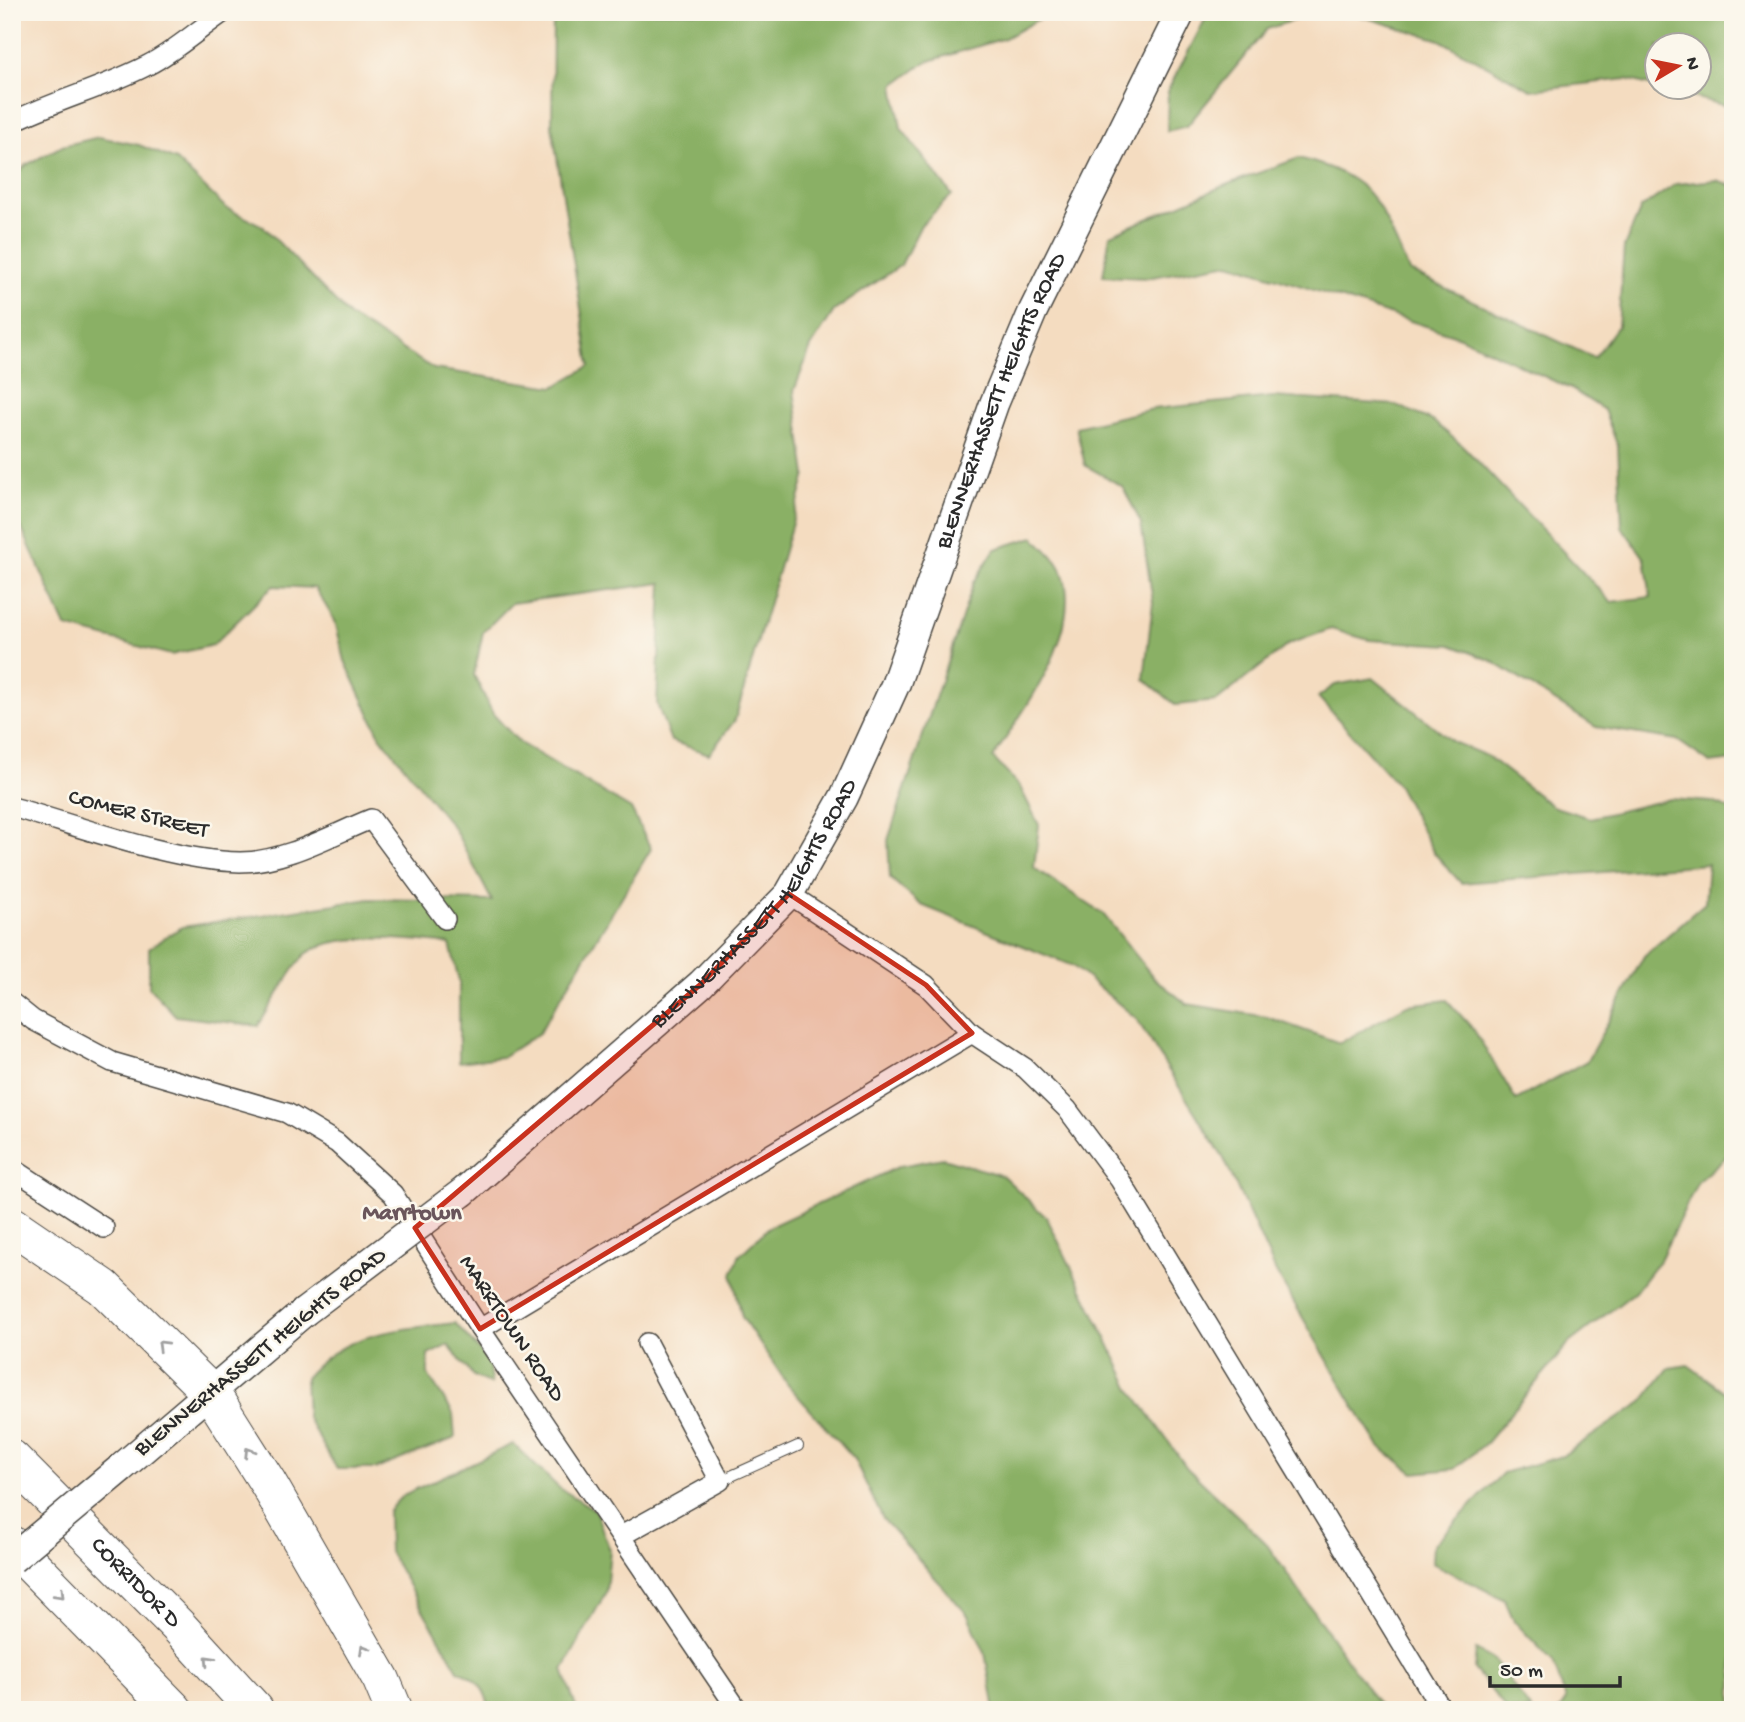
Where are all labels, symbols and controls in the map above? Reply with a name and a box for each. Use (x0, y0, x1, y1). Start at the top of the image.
north arrow (1644, 32, 1714, 102)
text: N (1679, 56, 1704, 72)
street label: BLENNERHASSETT HEIGHTS ROAD (930, 248, 1074, 554)
street label: BLENNERHASSETT HEIGHTS ROAD (645, 774, 864, 1035)
street label: COMER STREET (65, 785, 212, 846)
district label: Marrtown (362, 1200, 462, 1229)
street label: BLENNERHASSETT HEIGHTS ROAD (129, 1242, 393, 1464)
street label: MARRTOWN ROAD (452, 1251, 571, 1408)
one-way arrow (157, 1340, 170, 1353)
one-way arrow (244, 1447, 257, 1460)
street label: CORRIDOR D (84, 1532, 187, 1635)
one-way arrow (52, 1585, 65, 1598)
one-way arrow (359, 1644, 372, 1656)
scale bar (1490, 1645, 1619, 1689)
one-way arrow (205, 1655, 217, 1668)
text: 50 m (1500, 1660, 1543, 1685)

